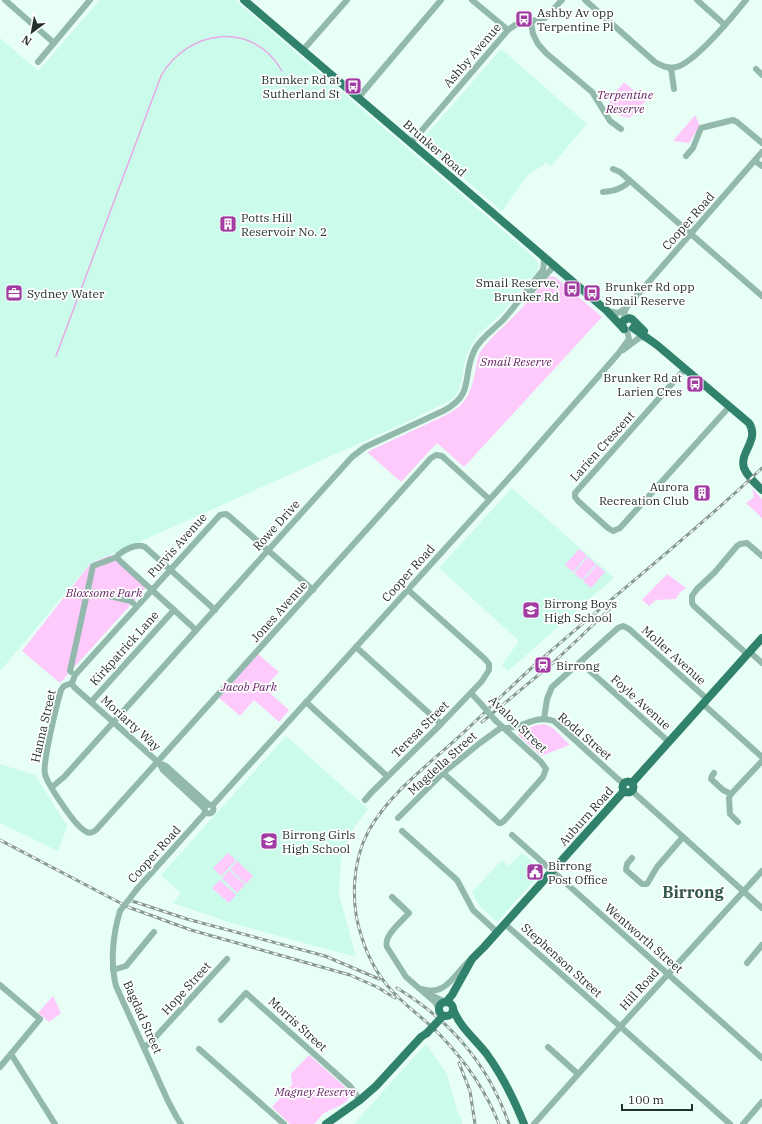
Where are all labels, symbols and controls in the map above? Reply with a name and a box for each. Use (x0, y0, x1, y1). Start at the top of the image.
place label: Ashby Av opp Terpentine Pl (537, 5, 614, 34)
bus stop icon: Ashby Av opp Terpentine Pl (514, 9, 534, 29)
north arrow (12, 12, 52, 52)
street label: Ashby Avenue (440, 20, 504, 90)
text: N (19, 32, 34, 49)
place label: Brunker Rd at Sutherland St (261, 72, 340, 101)
bus stop icon: Brunker Rd at Sutherland St (343, 76, 363, 96)
park label: Terpentine Reserve (597, 87, 654, 116)
street label: Brunker Road (400, 117, 470, 179)
street label: Cooper Road (659, 189, 717, 253)
place label: Potts Hill Reservoir No. 2 (241, 210, 327, 239)
building icon: Potts Hill Reservoir No. 2 (218, 214, 238, 234)
place label: Smail Reserve, Brunker Rd (476, 275, 559, 304)
bus stop icon: Smail Reserve, Brunker Rd (562, 279, 582, 299)
place label: Brunker Rd opp Smail Reserve (605, 279, 695, 308)
office icon: Sydney Water (4, 283, 24, 303)
bus stop icon: Brunker Rd opp Smail Reserve (582, 283, 602, 303)
place label: Sydney Water (27, 286, 105, 301)
park label: Smail Reserve (479, 354, 552, 369)
place label: Brunker Rd at Larien Cres (603, 370, 682, 399)
bus stop icon: Brunker Rd at Larien Cres (685, 374, 705, 394)
street label: Larien Crescent (567, 408, 637, 484)
place label: Aurora Recreation Club (599, 479, 689, 508)
building icon: Aurora Recreation Club (692, 483, 712, 503)
street label: Rowe Drive (249, 496, 303, 554)
street label: Purvis Avenue (144, 510, 210, 580)
street label: Cooper Road (378, 541, 438, 605)
street label: Jones Avenue (248, 577, 310, 645)
park label: Bloxsome Park (65, 585, 143, 600)
place label: Birrong Boys High School (544, 596, 617, 625)
school or university icon: Birrong Boys High School (521, 600, 541, 620)
street label: Kirkpatrick Lane (86, 607, 162, 689)
street label: Moller Avenue (639, 622, 709, 688)
station icon: Birrong (533, 655, 553, 675)
place label: Birrong (556, 658, 600, 673)
street label: Foyle Avenue (608, 671, 674, 733)
park label: Jacob Park (220, 679, 278, 694)
street label: Hanna Street (27, 688, 59, 764)
street label: Moriarty Way (98, 692, 165, 754)
street label: Avalon Street (486, 692, 550, 756)
street label: Teresa Street (388, 697, 452, 761)
street label: Rodd Street (555, 709, 615, 763)
street label: Magdella Street (405, 728, 479, 798)
street label: Auburn Road (556, 783, 616, 849)
street label: Cooper Road (124, 822, 184, 886)
place label: Birrong Girls High School (282, 827, 356, 856)
school or university icon: Birrong Girls High School (259, 831, 279, 851)
place label: Birrong Post Office (548, 858, 608, 887)
public building icon: Birrong Post Office (525, 862, 545, 882)
district label: Birrong (662, 882, 725, 902)
street label: Wentworth Street (602, 900, 686, 976)
street label: Stephenson Street (519, 920, 605, 1000)
street label: Hope Street (158, 958, 214, 1018)
street label: Hill Road (616, 965, 662, 1013)
street label: Bagdad Street (120, 978, 166, 1056)
street label: Morris Street (265, 994, 331, 1054)
park label: Magney Reserve (274, 1084, 356, 1099)
scale bar (622, 1086, 692, 1112)
text: 100 m (628, 1092, 664, 1107)

